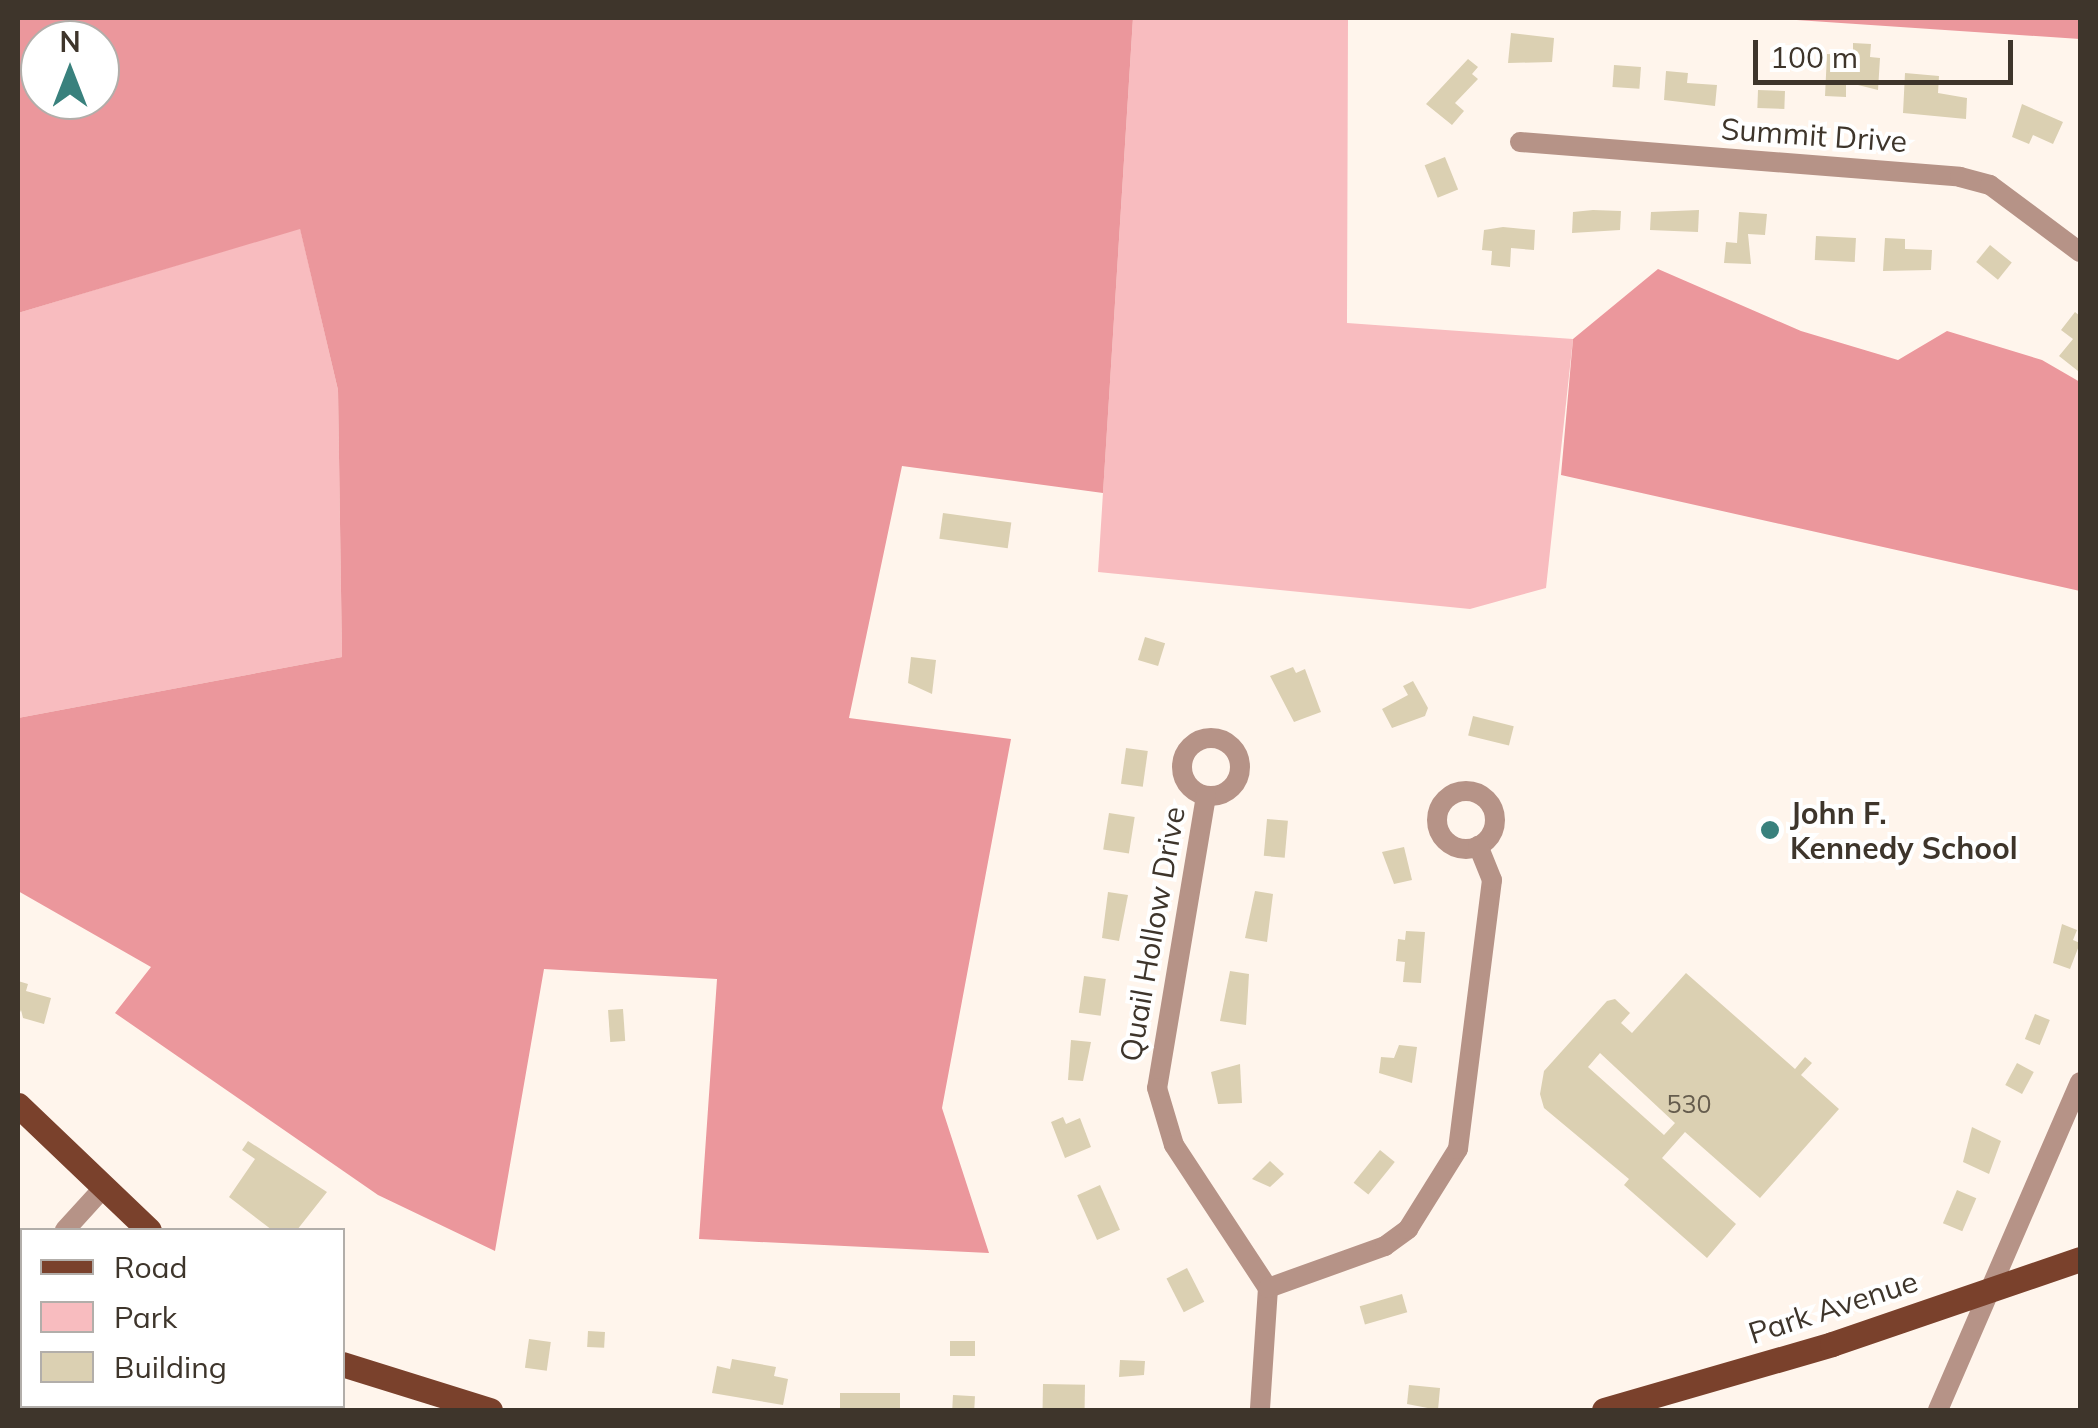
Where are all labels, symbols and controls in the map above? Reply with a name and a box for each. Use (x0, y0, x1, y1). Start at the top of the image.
north arrow (20, 20, 120, 120)
scale bar (1758, 20, 2018, 82)
text: N (59, 24, 81, 59)
text: 100 m (1770, 38, 1858, 76)
street label: Summit Drive (1720, 111, 1908, 159)
place label: John F. Kennedy School (1790, 795, 2018, 866)
street label: Quail Hollow Drive (1112, 804, 1192, 1064)
marker: John F. Kennedy School (1759, 819, 1781, 841)
house number: 530 (1667, 1089, 1711, 1119)
legend (20, 1228, 345, 1408)
text: Road (114, 1248, 188, 1286)
street label: Park Avenue (1744, 1263, 1922, 1351)
text: Park (114, 1298, 177, 1336)
text: Building (114, 1348, 227, 1386)

